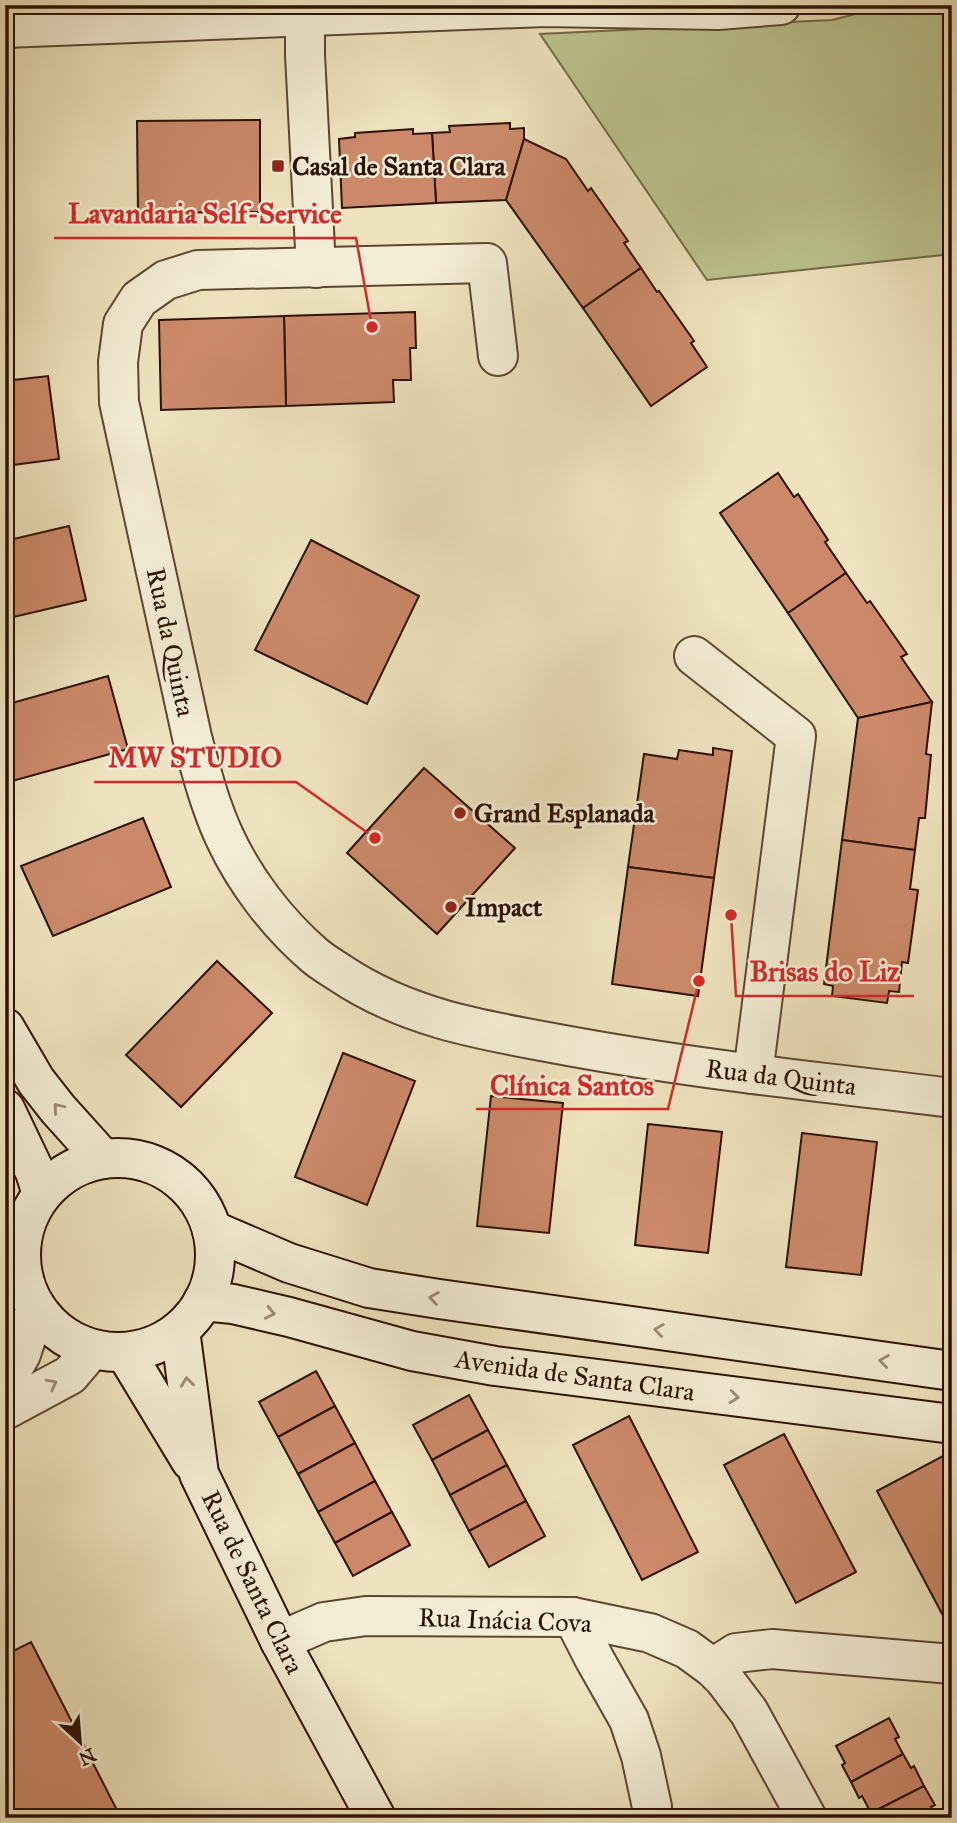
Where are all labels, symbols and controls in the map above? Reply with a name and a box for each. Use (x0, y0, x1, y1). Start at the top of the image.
place label: Casal de Santa Clara (292, 150, 506, 182)
marker: Casal de Santa Clara (270, 158, 286, 174)
callout: Lavandaria Self-Service (54, 189, 356, 238)
text: Lavandaria Self-Service (68, 196, 342, 231)
street label: Rua da Quinta (140, 565, 202, 720)
callout: MW STUDIO (94, 733, 296, 782)
text: MW STUDIO (108, 740, 282, 775)
place label: Grand Esplanada (474, 797, 656, 829)
marker: Grand Esplanada (452, 805, 468, 821)
place label: Impact (465, 891, 543, 923)
marker: Impact (443, 899, 459, 915)
callout: Brisas do Liz (736, 947, 914, 996)
text: Brisas do Liz (750, 954, 900, 989)
street label: Rua da Quinta (704, 1052, 858, 1102)
callout: Clínica Santos (476, 1060, 668, 1109)
text: Clínica Santos (490, 1068, 654, 1103)
one-way arrow (54, 1104, 66, 1117)
one-way arrow (428, 1291, 439, 1306)
one-way arrow (264, 1305, 276, 1319)
one-way arrow (653, 1323, 665, 1338)
street label: Avenida de Santa Clara (452, 1342, 697, 1408)
one-way arrow (878, 1354, 890, 1369)
one-way arrow (179, 1376, 194, 1387)
one-way arrow (45, 1379, 58, 1392)
one-way arrow (729, 1389, 740, 1404)
street label: Rua de Santa Clara (195, 1485, 311, 1679)
street label: Rua Inácia Cova (418, 1601, 592, 1639)
north arrow (46, 1708, 116, 1778)
text: N (75, 1743, 100, 1771)

